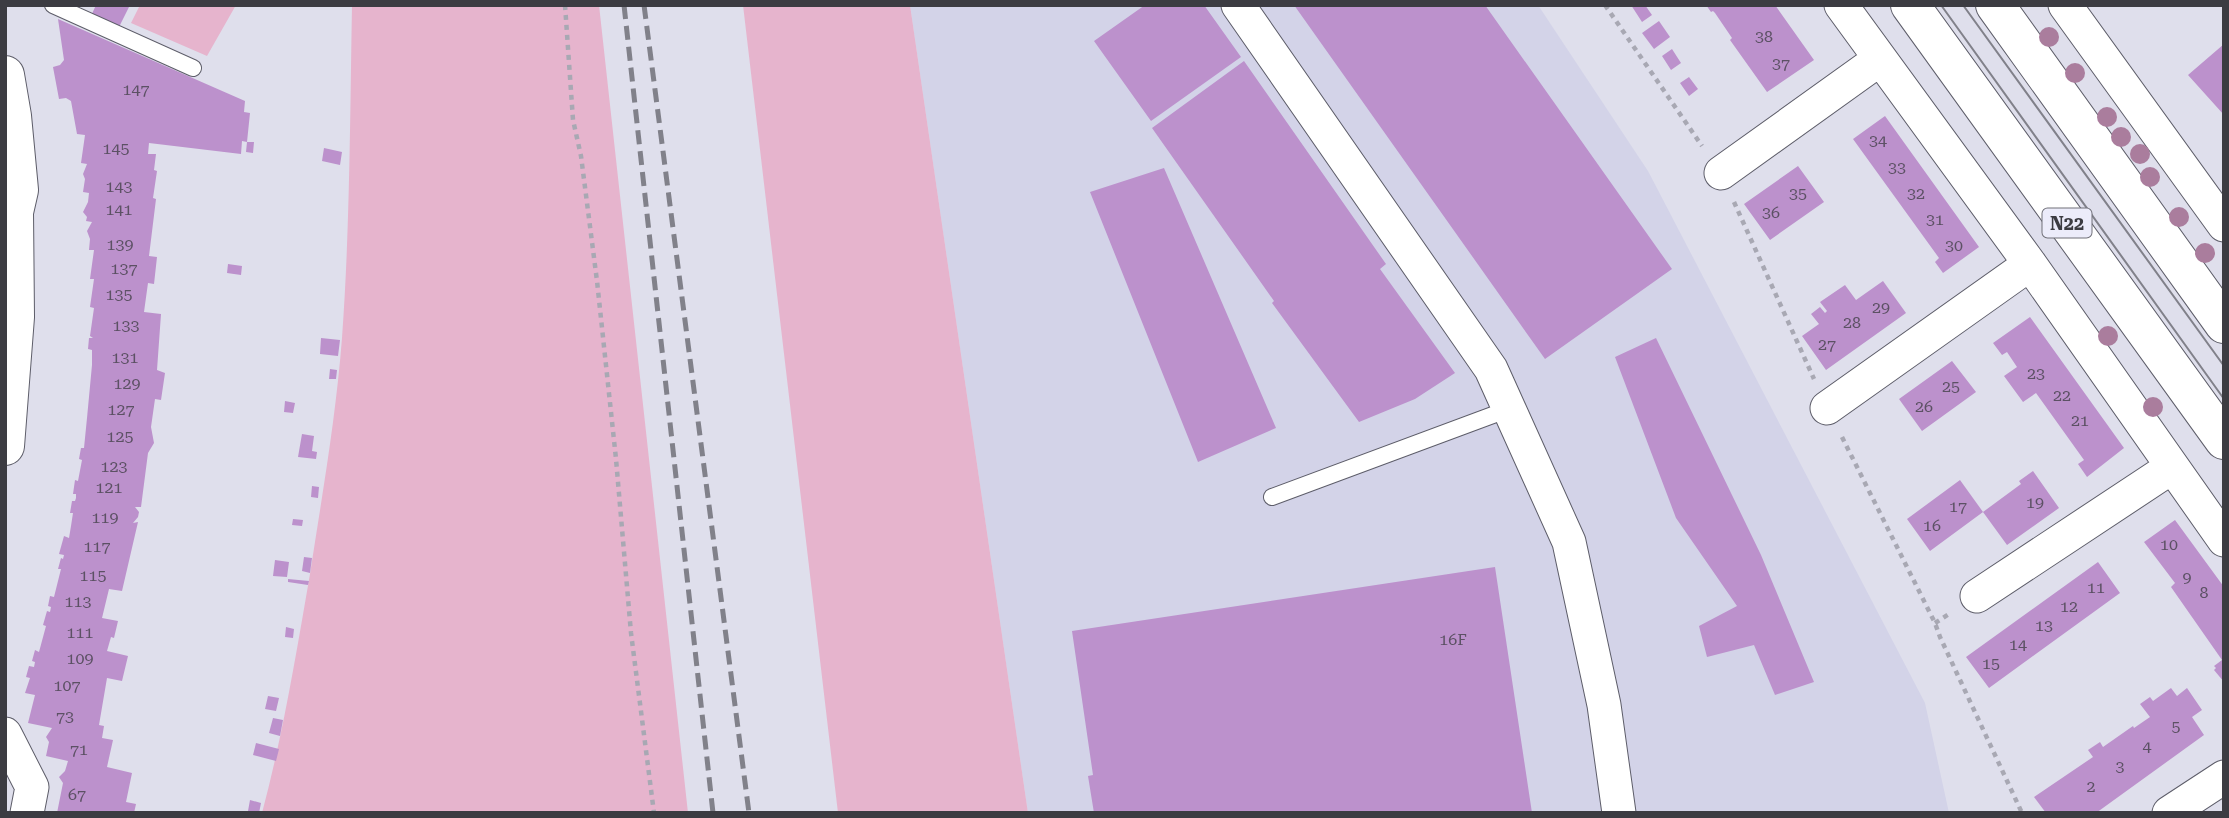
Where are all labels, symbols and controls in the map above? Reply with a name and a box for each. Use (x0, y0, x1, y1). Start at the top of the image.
house number: 38 (1755, 27, 1773, 46)
house number: 37 (1772, 54, 1790, 73)
house number: 147 (123, 80, 149, 99)
house number: 34 (1869, 131, 1887, 150)
house number: 145 (103, 139, 129, 158)
house number: 33 (1888, 158, 1906, 177)
house number: 143 (106, 177, 132, 196)
house number: 35 (1789, 184, 1807, 203)
house number: 32 (1907, 184, 1925, 203)
house number: 141 (106, 200, 132, 219)
house number: 36 (1762, 203, 1780, 222)
road number: N22 (2042, 208, 2092, 238)
house number: 31 (1926, 210, 1944, 229)
house number: 139 (107, 235, 133, 254)
house number: 30 (1945, 236, 1963, 255)
house number: 137 (111, 259, 137, 278)
house number: 135 (106, 285, 132, 304)
house number: 29 (1872, 298, 1890, 317)
house number: 28 (1843, 313, 1861, 332)
house number: 133 (113, 316, 139, 335)
house number: 27 (1818, 335, 1836, 354)
house number: 131 (112, 348, 138, 367)
house number: 23 (2027, 364, 2045, 383)
house number: 129 (114, 374, 140, 393)
house number: 25 (1942, 377, 1960, 396)
house number: 22 (2053, 386, 2071, 405)
house number: 26 (1915, 397, 1933, 416)
house number: 127 (108, 400, 134, 419)
house number: 21 (2071, 411, 2089, 430)
house number: 125 (107, 427, 133, 446)
house number: 123 (101, 457, 127, 476)
house number: 121 (96, 478, 122, 497)
house number: 19 (2026, 493, 2044, 512)
house number: 17 (1949, 497, 1967, 516)
house number: 119 (92, 508, 118, 527)
house number: 16 (1923, 516, 1941, 535)
house number: 10 (2160, 535, 2178, 554)
house number: 117 (84, 537, 110, 556)
house number: 115 (80, 566, 106, 585)
house number: 9 (2183, 568, 2192, 587)
house number: 11 (2087, 578, 2105, 597)
house number: 8 (2200, 583, 2209, 602)
house number: 113 (65, 592, 91, 611)
house number: 12 (2060, 597, 2078, 616)
house number: 13 (2035, 616, 2053, 635)
house number: 111 (67, 623, 93, 642)
house number: 16F (1439, 630, 1467, 649)
house number: 14 (2009, 635, 2027, 654)
house number: 109 (67, 649, 93, 668)
house number: 15 (1982, 654, 2000, 673)
house number: 107 (54, 676, 80, 695)
house number: 73 (56, 707, 74, 726)
house number: 5 (2172, 717, 2181, 736)
house number: 4 (2143, 737, 2152, 756)
house number: 71 (70, 740, 88, 759)
house number: 3 (2116, 757, 2125, 776)
house number: 2 (2087, 777, 2096, 796)
house number: 67 (68, 785, 86, 804)

